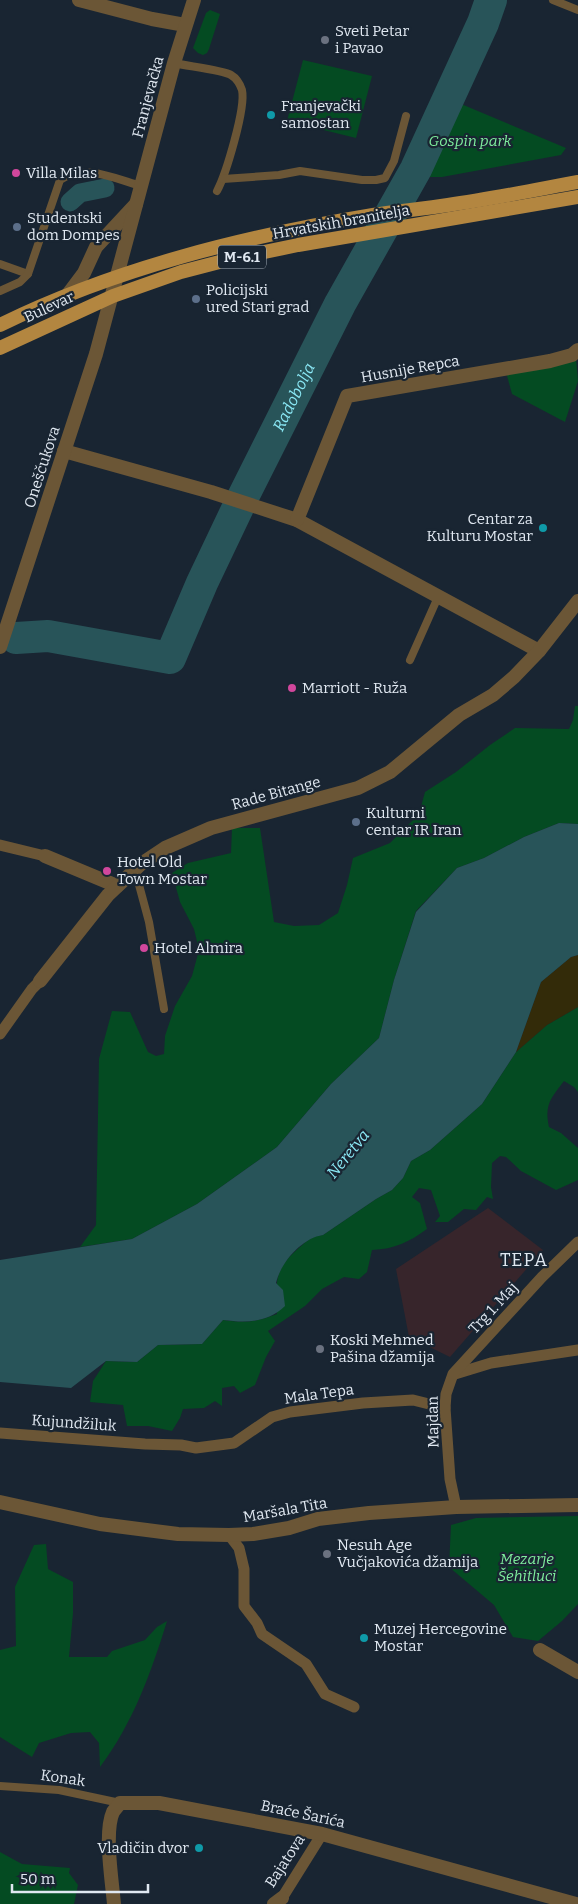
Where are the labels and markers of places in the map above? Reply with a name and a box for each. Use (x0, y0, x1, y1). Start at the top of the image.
place label: Sveti Petar i Pavao (335, 22, 410, 57)
marker: Sveti Petar i Pavao (319, 34, 331, 46)
place label: Franjevački samostan (281, 97, 362, 132)
marker: Franjevački samostan (265, 109, 277, 121)
place label: Villa Milas (26, 164, 97, 182)
marker: Villa Milas (10, 167, 22, 179)
place label: Studentski dom Dompes (27, 209, 120, 244)
marker: Studentski dom Dompes (11, 221, 23, 233)
place label: Policijski ured Stari grad (206, 281, 309, 316)
marker: Policijski ured Stari grad (190, 293, 202, 305)
place label: Centar za Kulturu Mostar (427, 510, 533, 545)
marker: Centar za Kulturu Mostar (537, 522, 549, 534)
place label: Marriott - Ruža (302, 679, 407, 697)
marker: Marriott - Ruža (286, 682, 298, 694)
place label: Kulturni centar IR Iran (366, 804, 462, 839)
marker: Kulturni centar IR Iran (350, 816, 362, 828)
place label: Hotel Old Town Mostar (117, 853, 207, 888)
marker: Hotel Old Town Mostar (101, 865, 113, 877)
place label: Hotel Almira (154, 939, 243, 957)
marker: Hotel Almira (138, 942, 150, 954)
place label: Koski Mehmed Pašina džamija (330, 1331, 435, 1366)
marker: Koski Mehmed Pašina džamija (314, 1343, 326, 1355)
place label: Nesuh Age Vučjakovića džamija (337, 1536, 478, 1571)
marker: Nesuh Age Vučjakovića džamija (321, 1548, 333, 1560)
place label: Muzej Hercegovine Mostar (374, 1620, 507, 1655)
marker: Muzej Hercegovine Mostar (358, 1632, 370, 1644)
place label: Vladičin dvor (97, 1839, 189, 1857)
marker: Vladičin dvor (193, 1842, 205, 1854)

